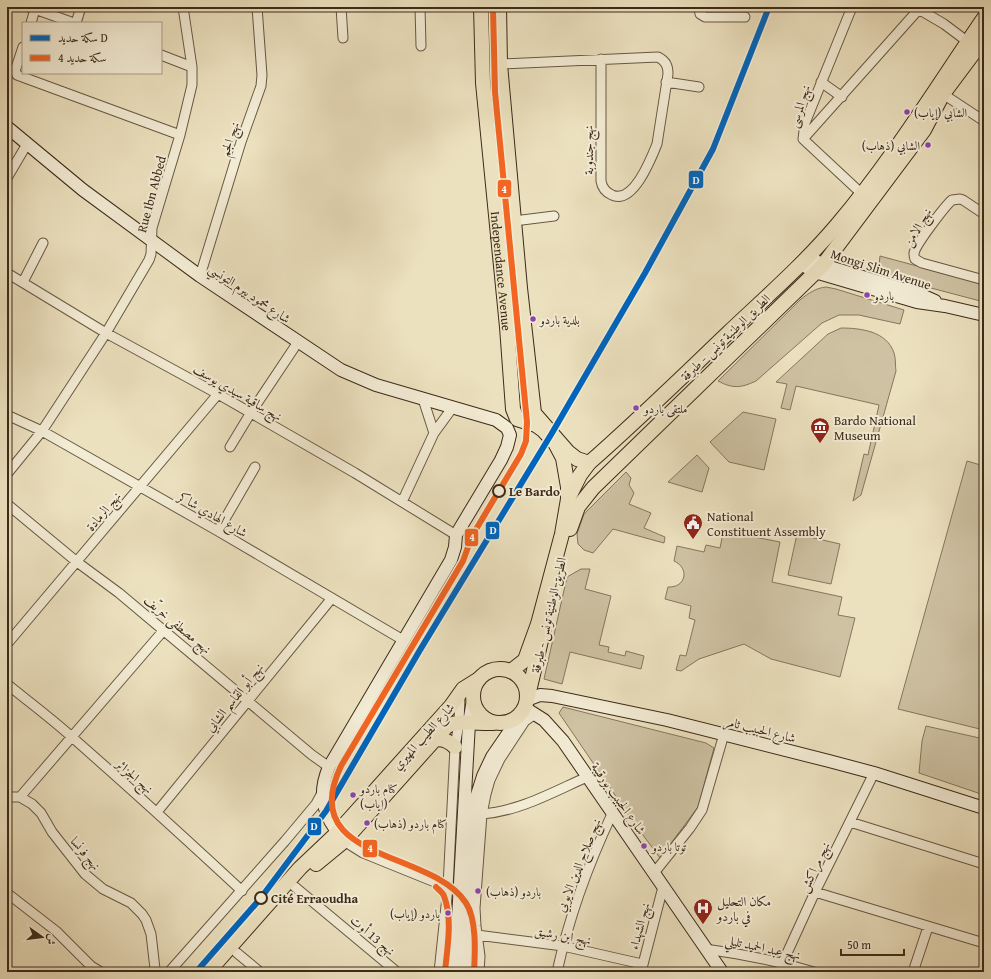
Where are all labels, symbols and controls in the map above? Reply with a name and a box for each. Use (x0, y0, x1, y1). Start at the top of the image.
legend (22, 22, 162, 74)
text: سكة حديد D (58, 29, 108, 46)
text: سكة حديد 4 (58, 49, 106, 66)
street label: نهج المرسى (784, 82, 817, 131)
place label: الشابي (إياب) (914, 104, 968, 123)
marker: الشابي (إياب) (902, 107, 912, 117)
street label: نهج الجم (215, 119, 247, 160)
street label: نهج جندوبة (579, 125, 600, 175)
place label: الشابي (ذهاب) (862, 137, 920, 156)
marker: الشابي (ذهاب) (923, 140, 933, 150)
street label: Rue Ibn Abbed (132, 154, 171, 235)
line badge: D (688, 170, 704, 189)
text: D (692, 172, 700, 188)
line badge: 4 (497, 179, 512, 198)
text: 4 (501, 181, 507, 197)
street label: نهج الامن (898, 204, 938, 251)
street label: Independance Avenue (486, 210, 516, 332)
street label: Mongi Slim Avenue (828, 244, 934, 295)
street label: شارع محمود بيرم التونسي (203, 259, 295, 330)
place label: باردو (872, 287, 894, 304)
street label: الطريق الوطنية تونس - طبرقة (676, 289, 775, 385)
marker: باردو (862, 290, 872, 300)
place label: بلدية باردو (538, 311, 580, 328)
marker: بلدية باردو (528, 314, 538, 324)
street label: نهج ساقية سيدي يوسف (189, 359, 286, 427)
place label: ملتقى باردو (642, 400, 687, 418)
marker: ملتقى باردو (631, 403, 641, 413)
place label: Bardo National Museum (834, 411, 916, 445)
museum icon: Bardo National Museum (809, 416, 831, 444)
place label: Le Bardo (509, 482, 560, 501)
marker: Le Bardo (492, 484, 506, 498)
street label: شارع الهادي شاكر (172, 486, 251, 544)
street label: نهج الرمادة (81, 488, 127, 536)
place label: National Constituent Assembly (707, 507, 826, 541)
public building icon: National Constituent Assembly (682, 512, 704, 540)
line badge: D (485, 521, 500, 540)
text: D (489, 522, 497, 538)
line badge: 4 (464, 528, 479, 547)
text: 4 (469, 529, 475, 545)
street label: الطريق الوطنية تونس - طبرقة (526, 555, 571, 675)
street label: نهج مصطفى خريّف (139, 590, 216, 660)
street label: نهج أبو القاسم الشابي (201, 659, 271, 738)
street label: شارع الطيب المهيري (388, 698, 460, 776)
street label: شارع الحبيب ثامر (722, 711, 798, 750)
street label: نهج الجزائر (109, 753, 158, 800)
street label: شارع الحبيب بورقيبة (585, 758, 651, 839)
place label: كنام باردو (إياب) (358, 780, 398, 812)
marker: كنام باردو (إياب) (348, 790, 358, 800)
place label: كنام باردو (ذهاب) (374, 815, 447, 835)
street label: نهج صلاح الدين الايوبي (551, 816, 608, 916)
line badge: D (307, 817, 322, 836)
text: D (310, 818, 318, 834)
marker: كنام باردو (ذهاب) (362, 818, 372, 828)
street label: نهج فرنسا (64, 832, 105, 875)
place label: توتا باردو (650, 838, 687, 855)
line badge: 4 (362, 839, 378, 858)
street label: نهج مراكش (794, 839, 837, 897)
text: 4 (367, 840, 373, 856)
marker: توتا باردو (639, 841, 649, 851)
place label: باردو (ذهاب) (486, 883, 541, 900)
marker: باردو (ذهاب) (473, 886, 483, 896)
place label: Cité Erraoudha (271, 889, 359, 908)
marker: Cité Erraoudha (254, 891, 268, 905)
place label: مكان التحليل في باردو (715, 892, 771, 928)
hospital icon: مكان التحليل في باردو (692, 897, 714, 925)
street label: نهج الشهداء (624, 900, 657, 952)
place label: باردو (إياب) (390, 905, 440, 922)
marker: باردو (إياب) (443, 908, 453, 918)
street label: نهج 13 أوت (345, 911, 399, 961)
north arrow (22, 917, 62, 957)
street label: نهج ابن رشيق (533, 921, 593, 952)
street label: نهج عبد الحميد تليلي (723, 930, 802, 969)
scale bar (841, 931, 904, 957)
text: ش (43, 932, 61, 947)
text: 50 m (847, 936, 871, 953)

